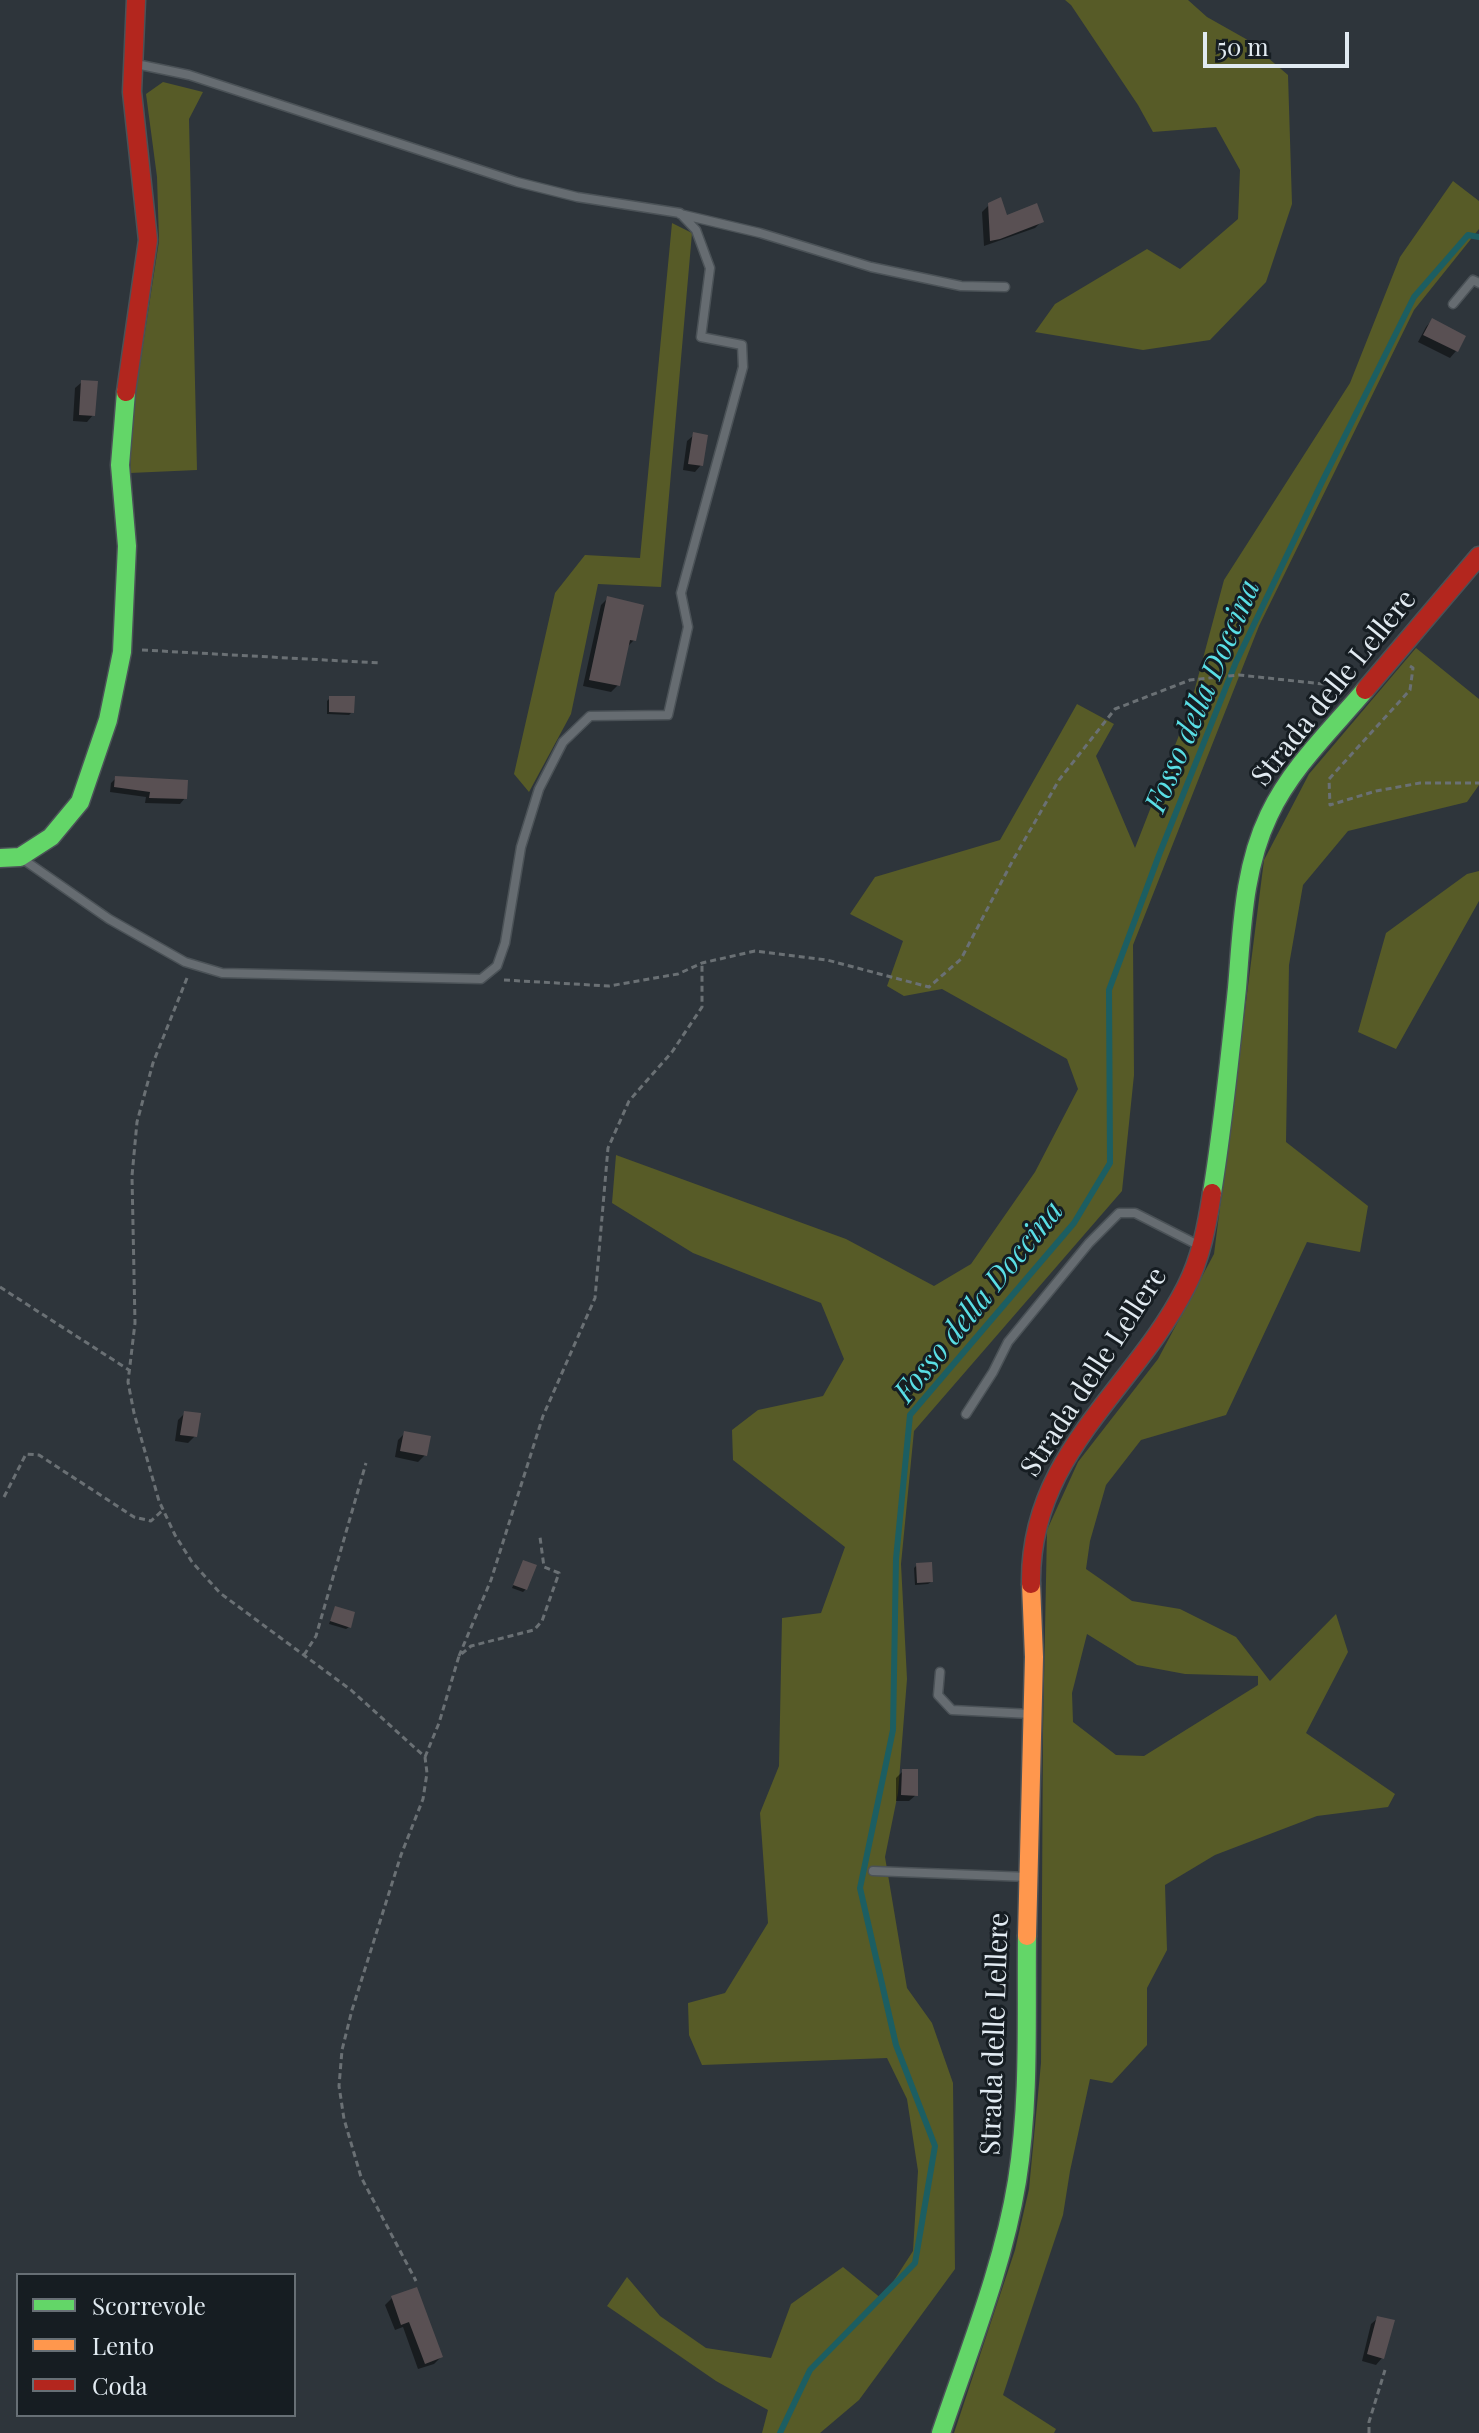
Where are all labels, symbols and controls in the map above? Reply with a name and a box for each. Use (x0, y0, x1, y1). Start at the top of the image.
scale bar (1207, 16, 1353, 66)
text: 50 m (1217, 30, 1269, 62)
water label: Fosso della Doccina (1138, 574, 1268, 818)
street label: Strada delle Lellere (1245, 583, 1423, 793)
water label: Fosso della Doccina (887, 1194, 1071, 1410)
street label: Strada delle Lellere (1014, 1261, 1174, 1483)
street label: Strada delle Lellere (974, 1912, 1016, 2156)
legend (16, 2273, 296, 2417)
text: Scorrevole (92, 2289, 206, 2321)
text: Lento (92, 2329, 154, 2361)
text: Coda (92, 2369, 148, 2401)

